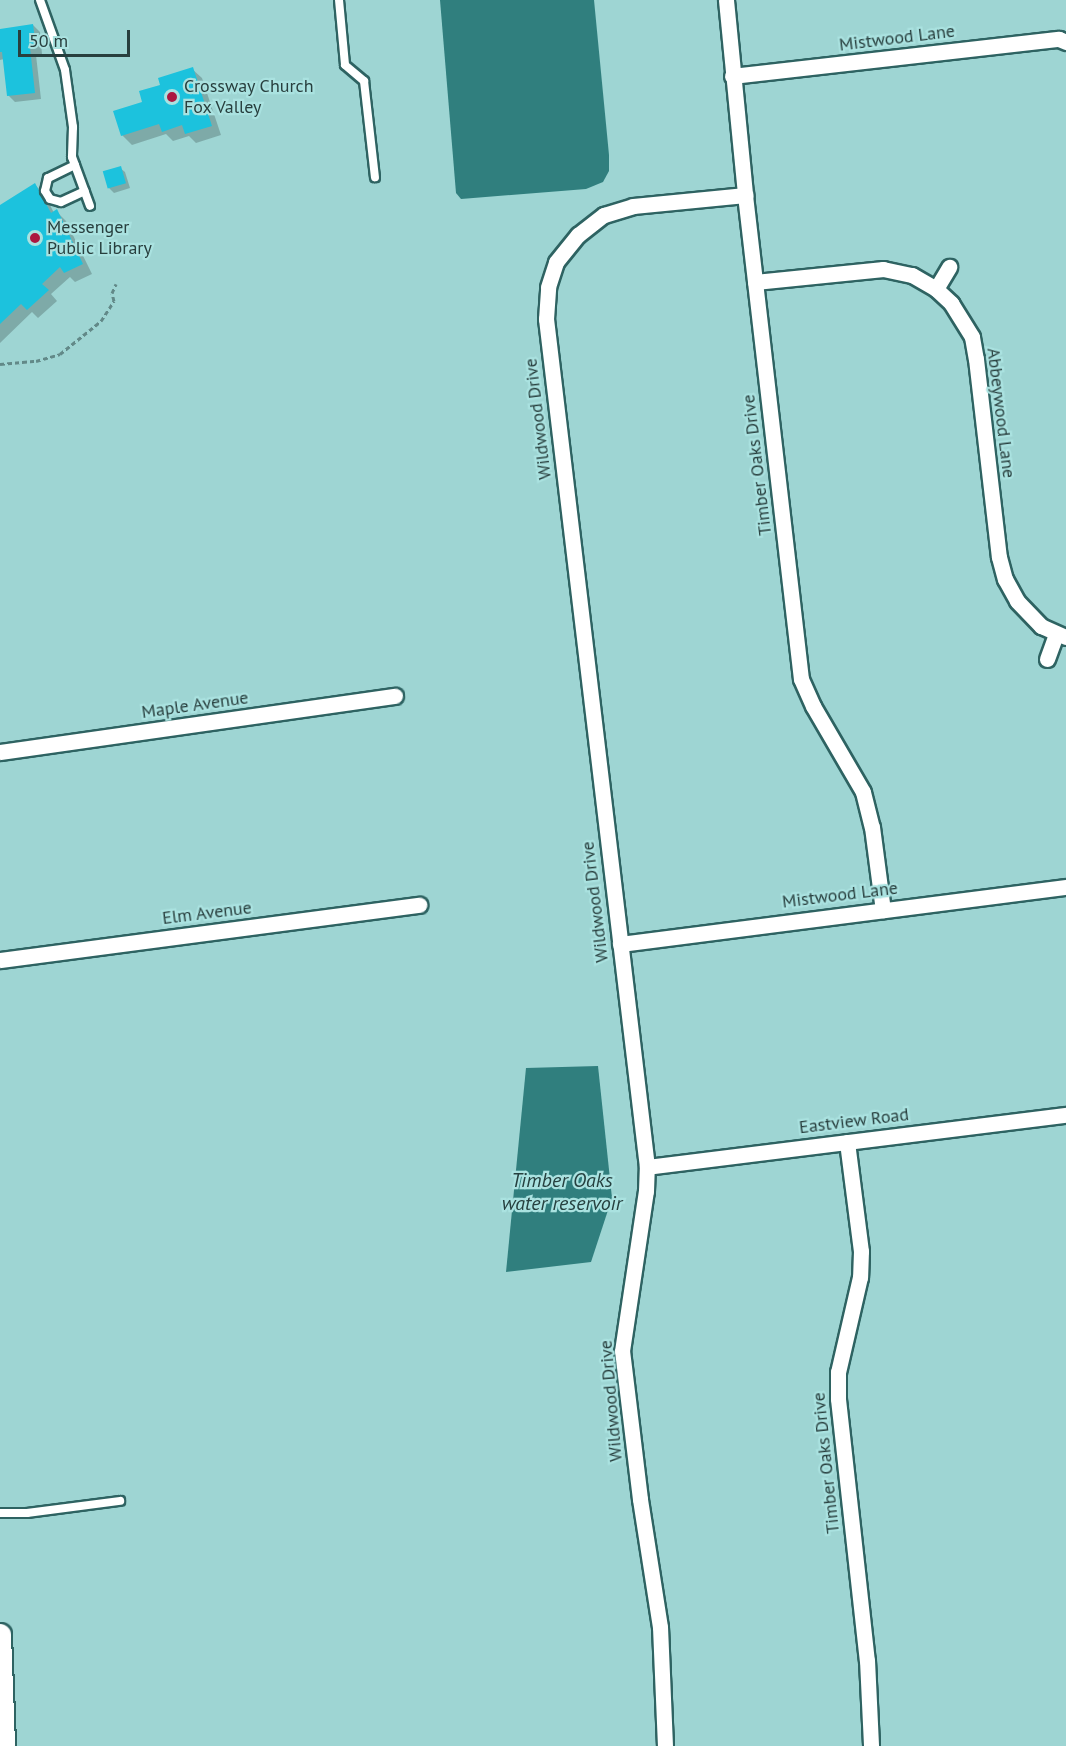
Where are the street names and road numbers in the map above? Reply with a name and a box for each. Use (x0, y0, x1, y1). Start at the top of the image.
street label: Mistwood Lane (838, 20, 956, 56)
street label: Abbeywood Lane (982, 347, 1020, 479)
street label: Wildwood Drive (520, 357, 556, 481)
street label: Timber Oaks Drive (738, 393, 776, 537)
street label: Maple Avenue (140, 687, 250, 723)
street label: Wildwood Drive (577, 840, 613, 964)
street label: Mistwood Lane (781, 877, 899, 913)
street label: Elm Avenue (161, 897, 253, 929)
street label: Eastview Road (798, 1104, 910, 1138)
street label: Wildwood Drive (595, 1339, 627, 1463)
street label: Timber Oaks Drive (808, 1391, 844, 1535)

